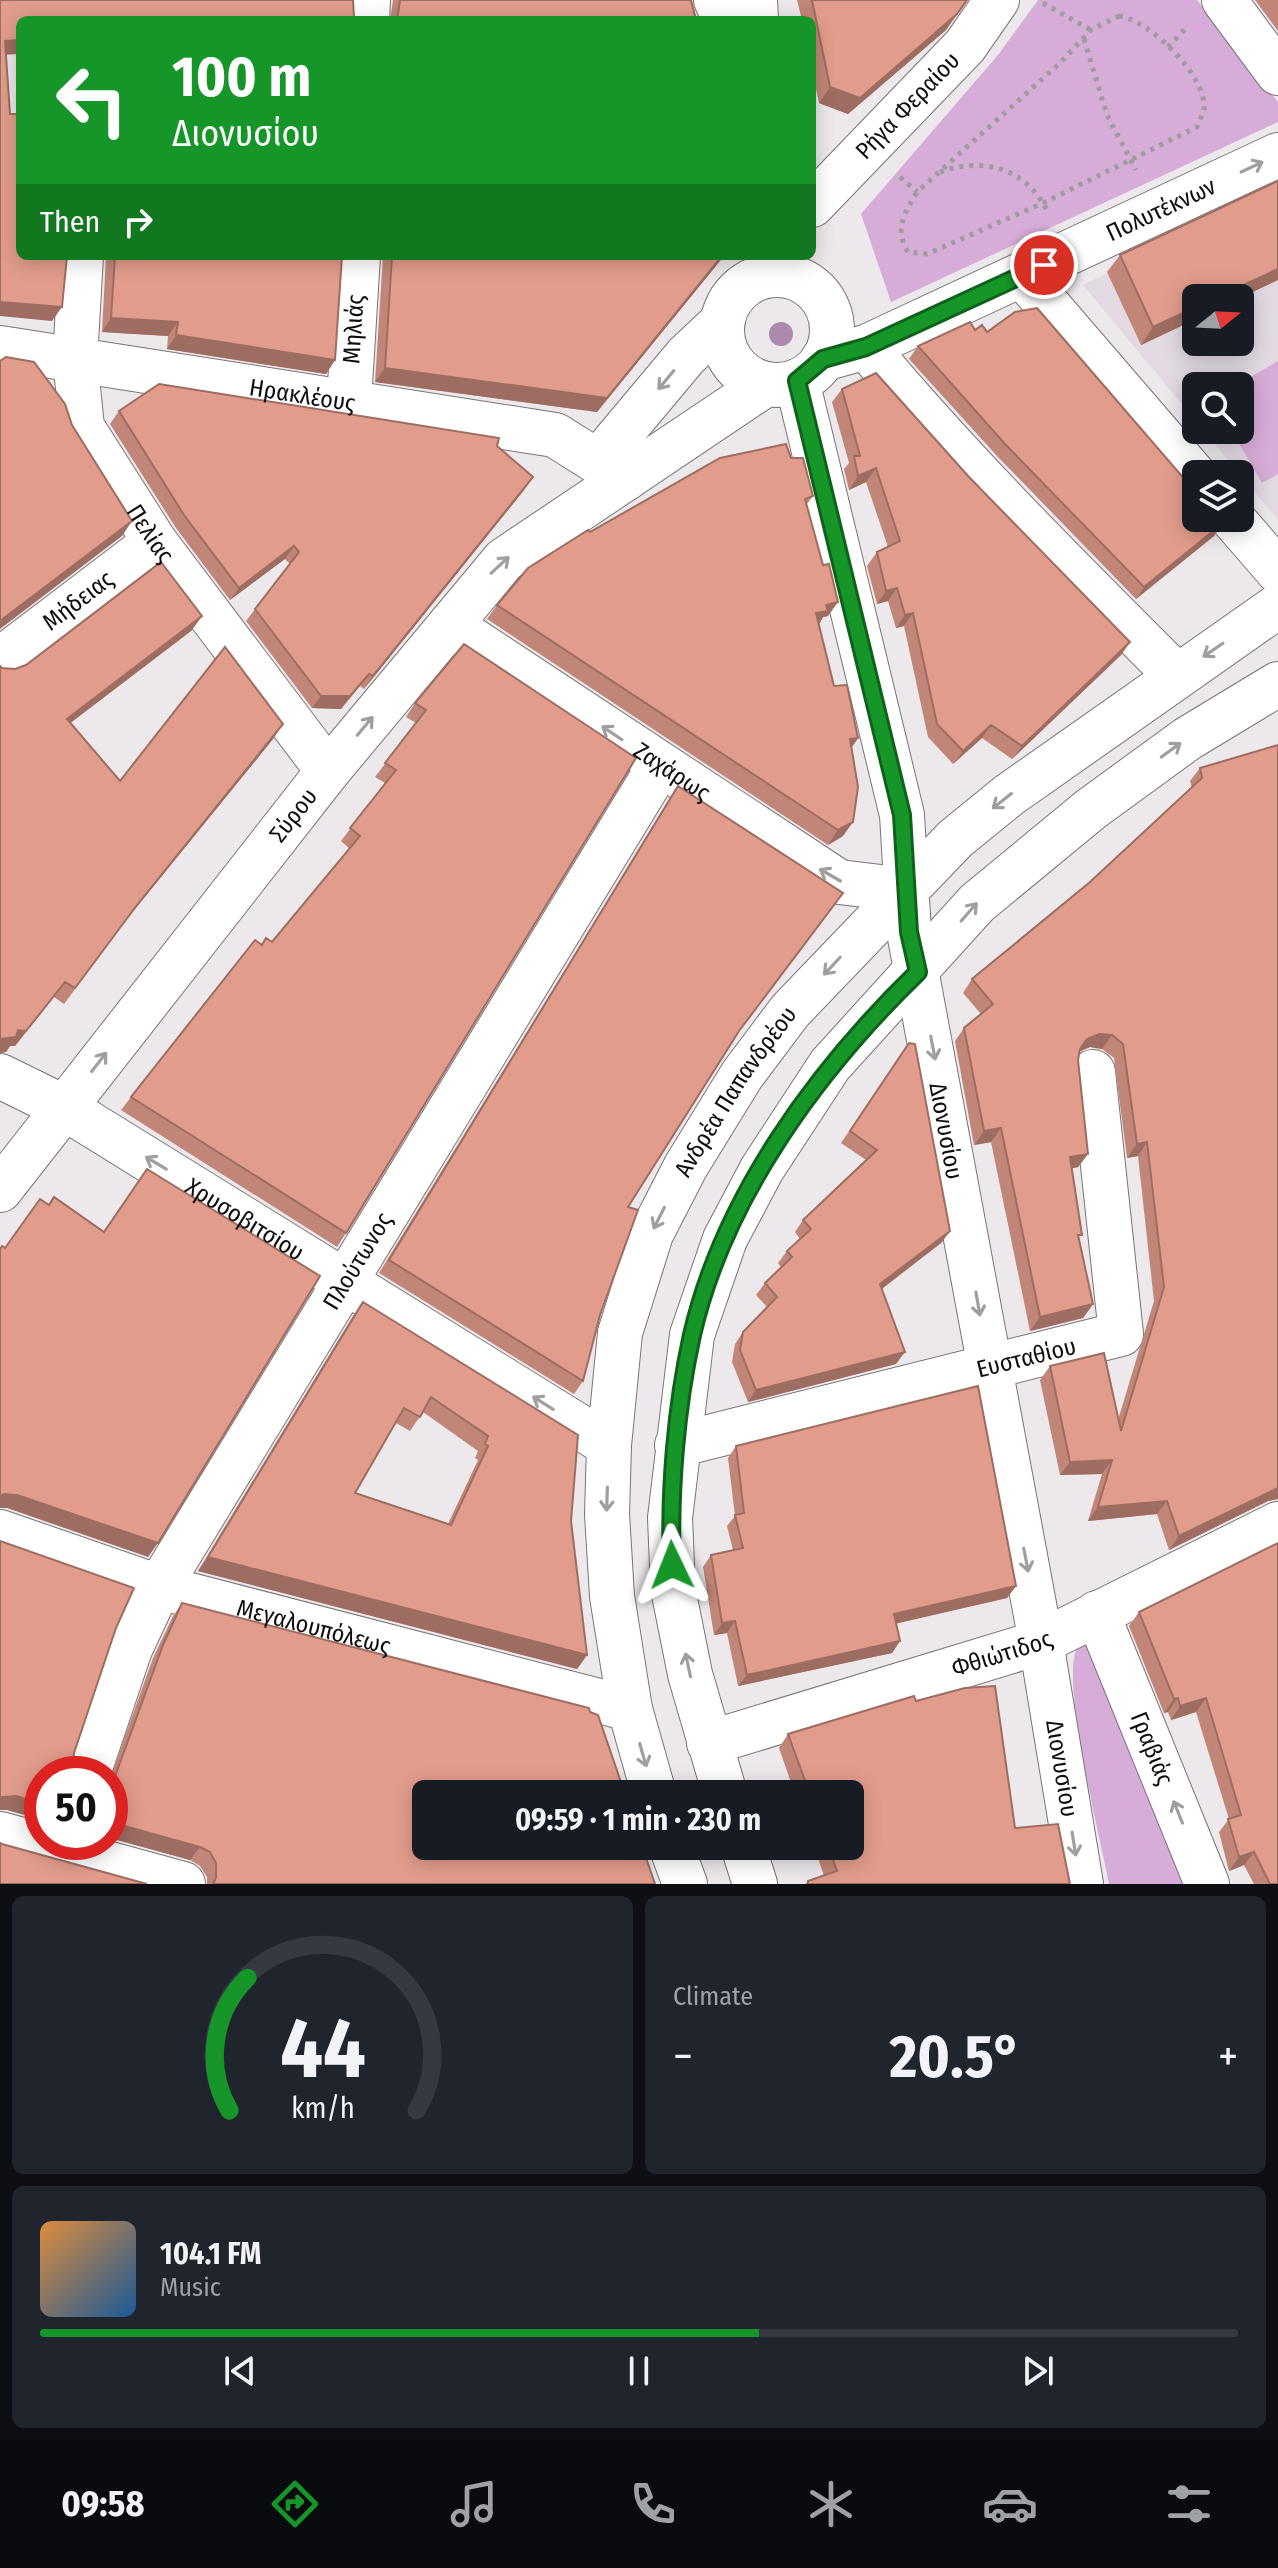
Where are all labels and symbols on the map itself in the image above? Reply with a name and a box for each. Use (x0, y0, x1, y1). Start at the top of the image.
street label: Ρήγα Φεραίου (850, 46, 965, 165)
one-way arrow (1239, 159, 1264, 174)
street label: Πολυτέκνων (1102, 172, 1221, 247)
pin (1010, 231, 1078, 299)
north arrow (1182, 284, 1254, 356)
street label: Μηλιάς (337, 294, 370, 364)
one-way arrow (657, 369, 675, 390)
street label: Ηρακλέους (247, 373, 357, 417)
street label: Πελίας (121, 499, 180, 568)
one-way arrow (490, 556, 509, 575)
street label: Μήδειας (37, 565, 119, 636)
one-way arrow (1203, 641, 1225, 658)
one-way arrow (356, 717, 374, 737)
one-way arrow (602, 725, 624, 742)
street label: Ζαχάρως (628, 736, 715, 807)
one-way arrow (1160, 742, 1182, 758)
street label: Σύρου (264, 783, 323, 848)
one-way arrow (992, 792, 1013, 810)
one-way arrow (819, 867, 842, 883)
one-way arrow (960, 903, 978, 923)
one-way arrow (823, 956, 842, 975)
street label: Ανδρέα Παπανδρέου (669, 1001, 802, 1182)
one-way arrow (926, 1035, 941, 1060)
one-way arrow (90, 1052, 108, 1073)
street label: Διονυσίου (923, 1080, 969, 1182)
one-way arrow (145, 1155, 167, 1171)
street label: Χρυσοβιτσίου (180, 1172, 309, 1267)
one-way arrow (651, 1206, 667, 1230)
street label: Πλούτωνος (317, 1207, 398, 1315)
one-way arrow (972, 1291, 987, 1316)
street label: Ευσταθίου (974, 1332, 1079, 1384)
one-way arrow (532, 1395, 555, 1411)
one-way arrow (600, 1485, 615, 1512)
position arrow (630, 1523, 714, 1607)
one-way arrow (1019, 1546, 1034, 1572)
street label: Μεγαλουπόλεως (234, 1594, 393, 1660)
street label: Φθιώτιδος (948, 1625, 1057, 1682)
one-way arrow (680, 1653, 695, 1679)
street label: Γραβιάς (1125, 1708, 1179, 1789)
street label: Διονυσίου (1040, 1718, 1084, 1819)
one-way arrow (636, 1742, 651, 1768)
speed limit sign: 50 (24, 1756, 128, 1860)
one-way arrow (1170, 1800, 1184, 1825)
one-way arrow (1067, 1830, 1082, 1856)

